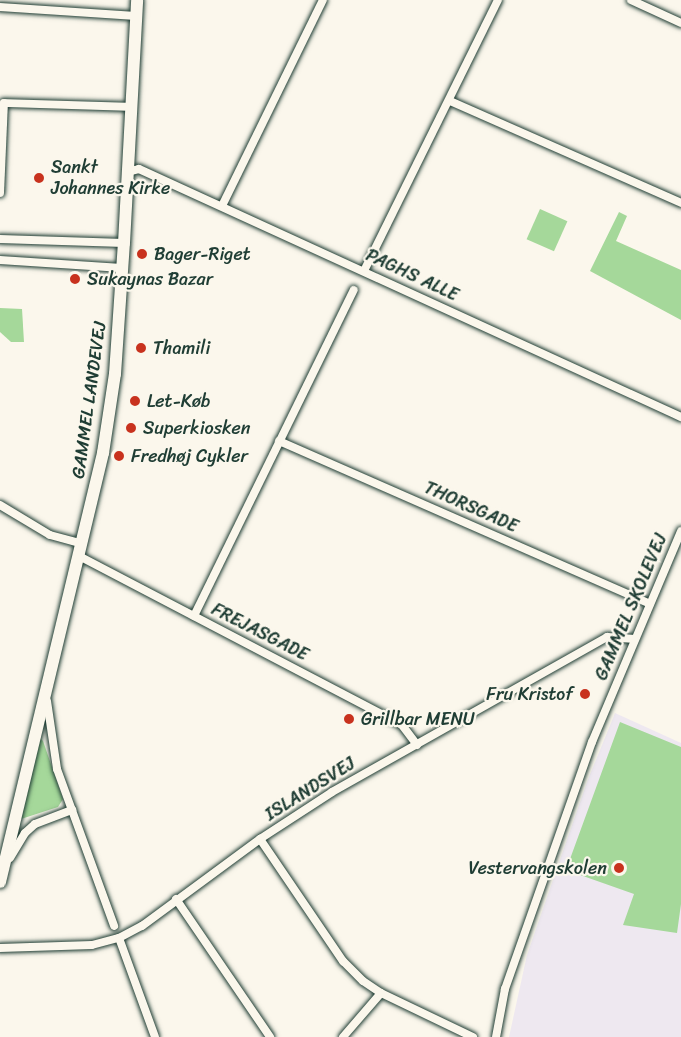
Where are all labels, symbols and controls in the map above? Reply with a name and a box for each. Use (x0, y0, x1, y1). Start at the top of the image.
place label: Sankt Johannes Kirke (51, 157, 170, 200)
marker: Sankt Johannes Kirke (32, 171, 46, 185)
place label: Bager-Riget (154, 243, 251, 265)
street label: PAGHS ALLE (362, 244, 462, 306)
marker: Bager-Riget (135, 247, 149, 261)
place label: Sukaynas Bazar (87, 268, 213, 290)
marker: Sukaynas Bazar (68, 272, 82, 286)
street label: GAMMEL LANDEVEJ (67, 320, 111, 480)
place label: Thamili (153, 337, 210, 359)
marker: Thamili (134, 341, 148, 355)
place label: Let-Køb (147, 390, 210, 412)
marker: Let-Køb (128, 394, 142, 408)
place label: Superkiosken (143, 417, 251, 439)
marker: Superkiosken (124, 421, 138, 435)
place label: Fredhøj Cykler (131, 445, 248, 467)
marker: Fredhøj Cykler (112, 449, 126, 463)
street label: THORSGADE (421, 477, 521, 537)
street label: GAMMEL SKOLEVEJ (590, 530, 672, 684)
street label: FREJASGADE (208, 598, 312, 666)
place label: Fru Kristof (486, 683, 573, 705)
marker: Fru Kristof (578, 687, 592, 701)
place label: Grillbar MENU (361, 708, 475, 730)
marker: Grillbar MENU (342, 712, 356, 726)
street label: ISLANDSVEJ (261, 753, 359, 825)
place label: Vestervangskolen (468, 857, 607, 879)
marker: Vestervangskolen (612, 861, 626, 875)

